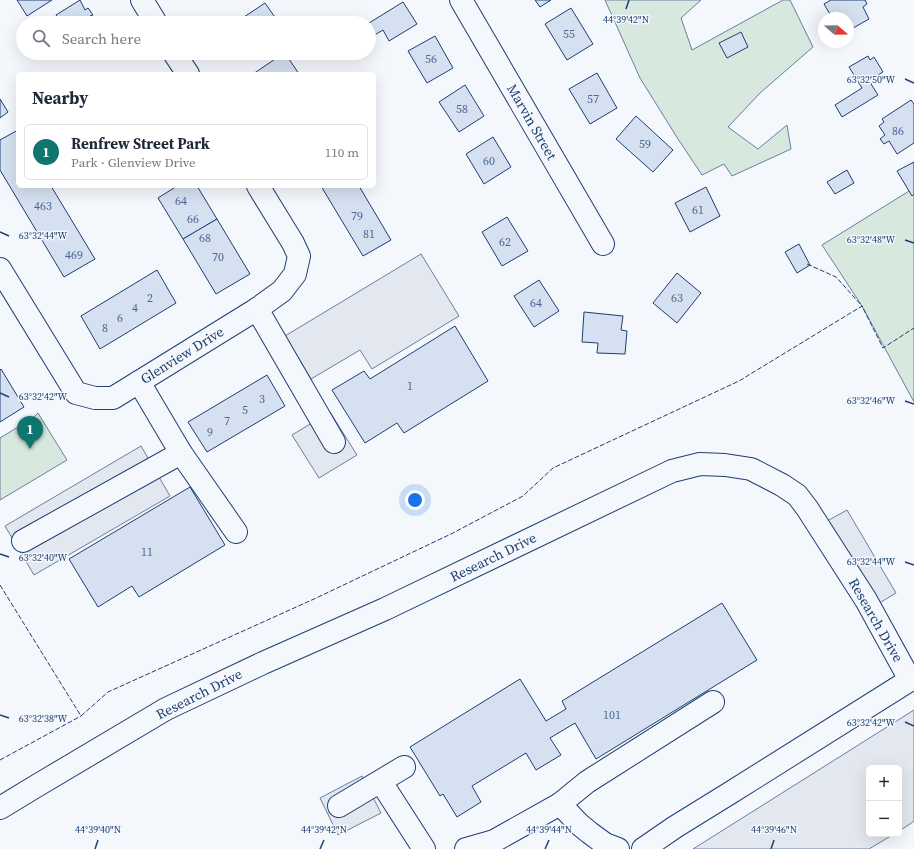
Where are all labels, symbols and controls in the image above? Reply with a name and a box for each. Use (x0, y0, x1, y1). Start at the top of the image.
north arrow (818, 12, 854, 48)
text: 44°39'42"N (603, 13, 649, 26)
search box (16, 16, 376, 60)
house number: 55 (563, 26, 575, 42)
icon: search (30, 27, 52, 49)
text: Search here (62, 28, 141, 49)
house number: 56 (425, 51, 437, 67)
text: 63°32'50"W (847, 73, 896, 86)
street label: Marvin Street (502, 80, 562, 164)
text: Nearby (32, 86, 88, 110)
house number: 57 (587, 91, 599, 107)
house number: 58 (456, 101, 468, 117)
house number: 86 (892, 123, 904, 139)
text: Renfrew Street Park (71, 133, 210, 154)
house number: 59 (639, 136, 651, 152)
text: 1 (42, 144, 50, 161)
text: 110 m (325, 144, 359, 161)
house number: 60 (483, 153, 495, 169)
text: Park · Glenview Drive (71, 154, 196, 171)
house number: 64 (175, 193, 187, 209)
house number: 463 (34, 198, 52, 214)
house number: 61 (692, 202, 704, 218)
house number: 79 (351, 208, 363, 224)
house number: 66 (187, 211, 199, 227)
house number: 81 (363, 226, 375, 242)
text: 63°32'44"W (19, 229, 68, 242)
house number: 68 (199, 230, 211, 246)
text: 63°32'48"W (847, 233, 896, 246)
house number: 62 (499, 234, 511, 250)
house number: 469 (65, 247, 83, 263)
house number: 70 (212, 249, 224, 265)
house number: 2 (147, 290, 153, 306)
house number: 63 (671, 290, 683, 306)
house number: 64 (530, 295, 542, 311)
house number: 4 (132, 300, 138, 316)
house number: 6 (117, 310, 123, 326)
house number: 8 (102, 320, 108, 336)
street label: Glenview Drive (136, 321, 228, 389)
house number: 1 (407, 378, 413, 394)
text: 63°32'42"W (19, 390, 68, 403)
house number: 3 (259, 391, 265, 407)
text: 63°32'46"W (847, 394, 896, 407)
house number: 5 (242, 402, 248, 418)
house number: 7 (224, 413, 230, 429)
pin: 1 (17, 416, 43, 449)
house number: 9 (207, 424, 213, 440)
your location (405, 490, 425, 510)
street label: Research Drive (446, 527, 540, 587)
house number: 11 (141, 544, 153, 560)
text: 63°32'40"W (19, 551, 68, 564)
text: 63°32'44"W (847, 555, 896, 568)
street label: Research Drive (844, 574, 908, 666)
street label: Research Drive (153, 664, 245, 724)
house number: 101 (603, 707, 621, 723)
text: 63°32'38"W (19, 712, 68, 725)
text: 63°32'42"W (847, 716, 896, 729)
map controls (866, 765, 902, 837)
button: + (866, 765, 902, 801)
button: − (866, 801, 902, 837)
text: 44°39'40"N (75, 823, 121, 836)
text: 44°39'42"N (301, 823, 347, 836)
text: 44°39'44"N (526, 823, 572, 836)
text: 44°39'46"N (751, 823, 797, 836)

